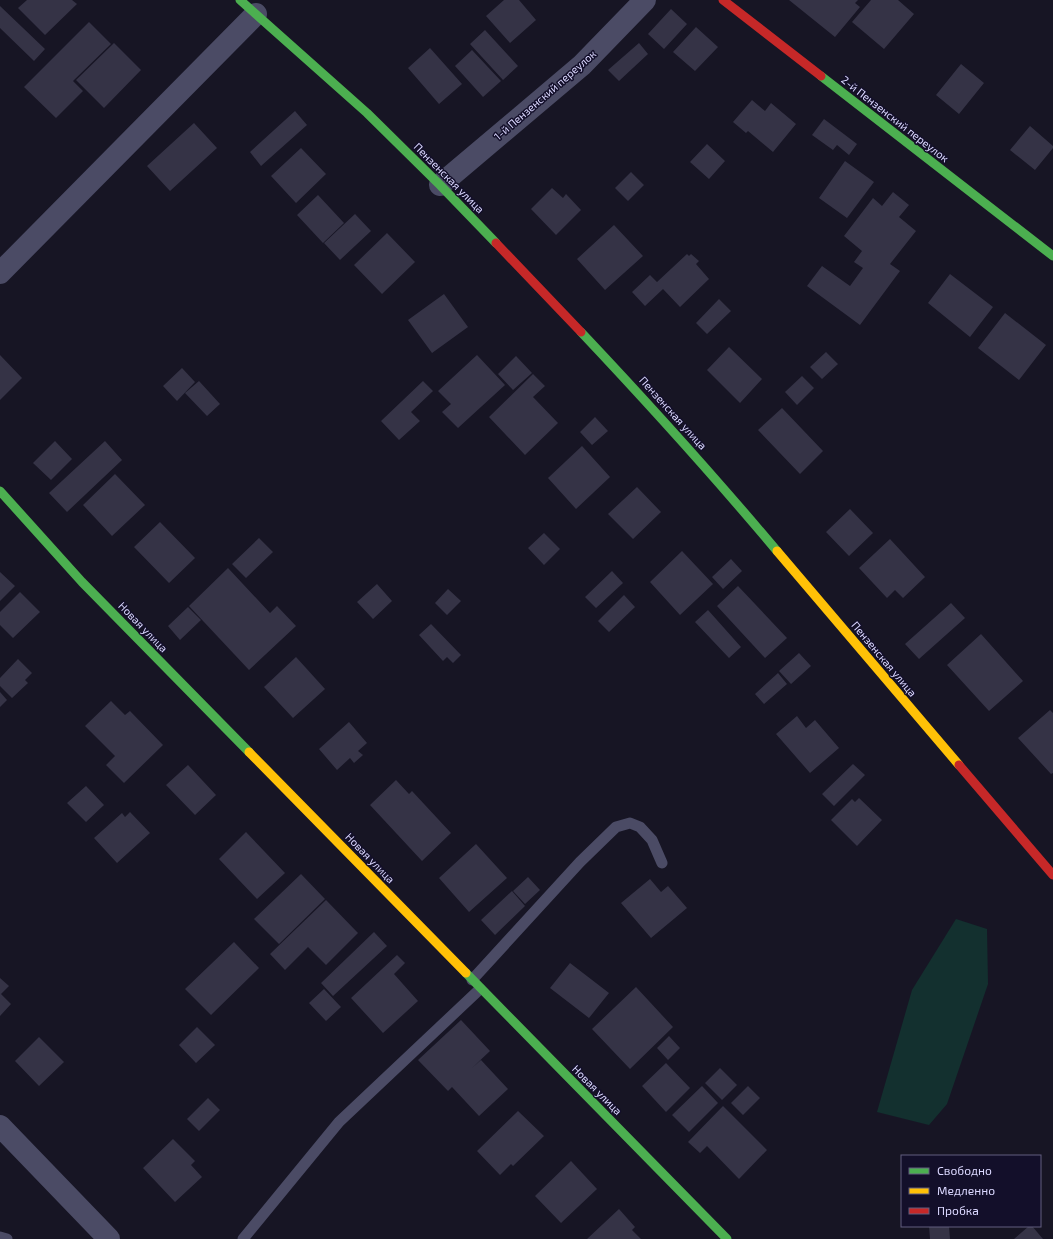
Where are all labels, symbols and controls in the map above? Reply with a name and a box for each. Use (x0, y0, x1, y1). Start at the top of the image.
street label: 1-й Пензенский переулок (491, 47, 599, 143)
street label: 2-й Пензенский переулок (838, 73, 952, 165)
street label: Пензенская улица (411, 140, 487, 216)
street label: Пензенская улица (636, 373, 710, 453)
street label: Новая улица (115, 599, 171, 655)
street label: Пензенская улица (848, 618, 920, 700)
street label: Новая улица (342, 830, 398, 886)
street label: Новая улица (569, 1062, 625, 1118)
legend (901, 1155, 1041, 1227)
text: Свободно (937, 1163, 992, 1177)
text: Медленно (937, 1183, 995, 1197)
text: Пробка (937, 1203, 979, 1217)

